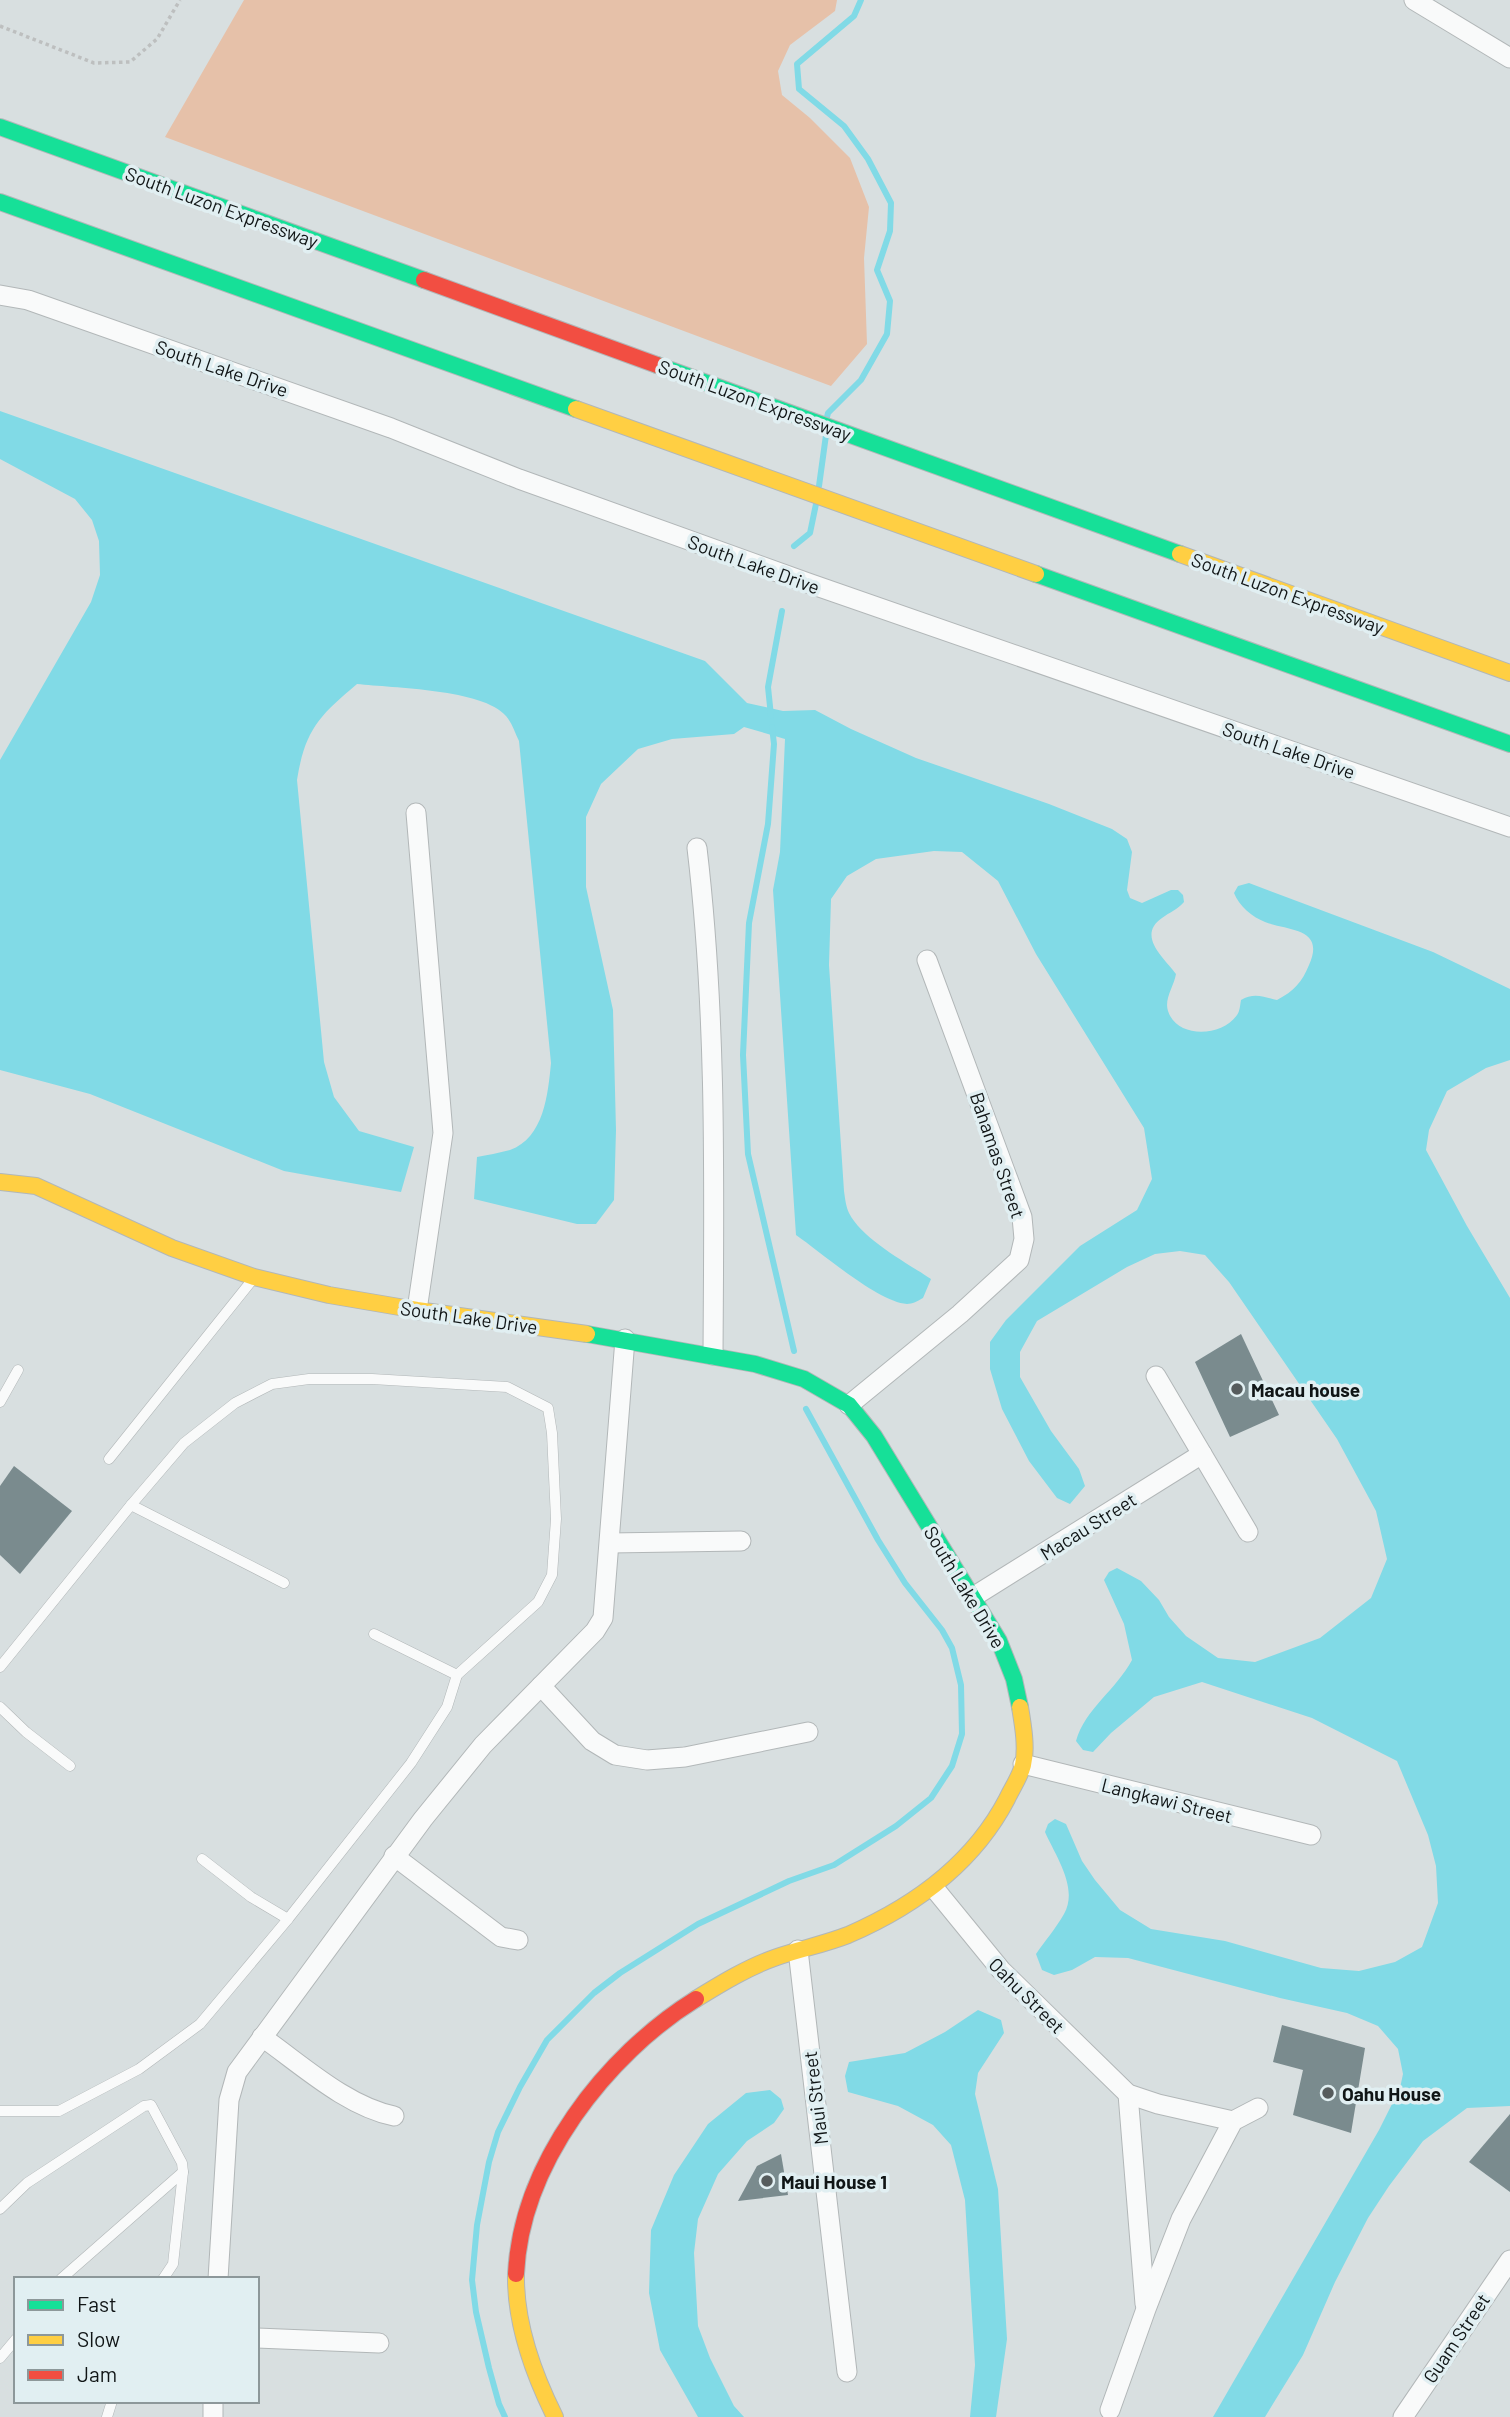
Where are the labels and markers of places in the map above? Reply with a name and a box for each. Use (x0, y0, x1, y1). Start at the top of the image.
place label: Macau house (1251, 1378, 1360, 1401)
marker: Macau house (1229, 1381, 1245, 1397)
place label: Oahu House (1342, 2082, 1441, 2105)
marker: Oahu House (1320, 2085, 1336, 2101)
place label: Maui House 1 (781, 2170, 887, 2193)
marker: Maui House 1 (759, 2173, 775, 2189)

